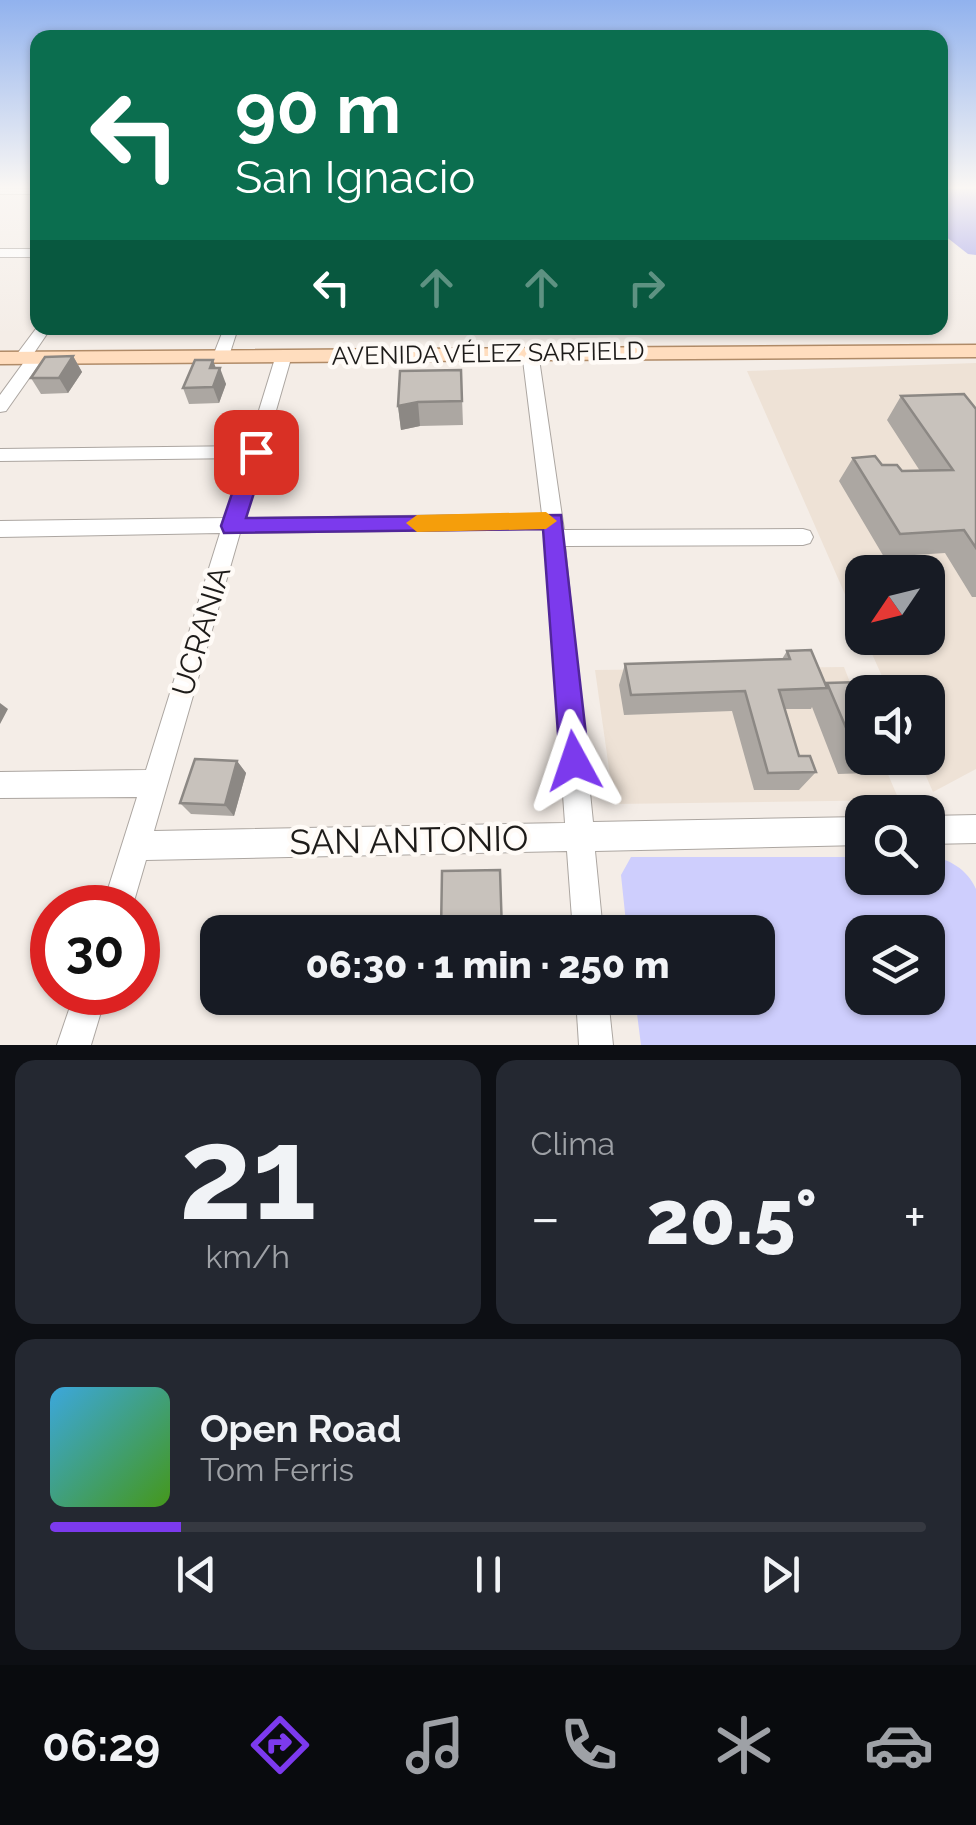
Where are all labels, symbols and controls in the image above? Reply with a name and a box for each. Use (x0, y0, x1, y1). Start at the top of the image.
text: 90 m (235, 67, 401, 149)
icon: left (70, 70, 200, 200)
text: San Ignacio (235, 151, 475, 204)
icon: left (304, 260, 359, 315)
icon: ahead (409, 260, 464, 315)
icon: ahead (514, 260, 569, 315)
icon: right (619, 260, 674, 315)
street label: AVENIDA VÉLEZ SARFIELD (331, 335, 645, 371)
pin (214, 410, 299, 495)
icon: arrive (229, 425, 284, 480)
north arrow (845, 555, 945, 655)
map controls (845, 555, 945, 1015)
street label: UCRANIA (165, 562, 237, 700)
button: sound (845, 675, 945, 775)
position arrow (522, 709, 626, 813)
button: search (845, 795, 945, 895)
street label: SAN ANTONIO (289, 817, 529, 863)
speed limit sign: 30 (30, 885, 160, 1015)
button: layers (845, 915, 945, 1015)
text: 06:30 · 1 min · 250 m (306, 942, 669, 987)
text: 21 (179, 1097, 317, 1249)
text: Clima (531, 1125, 615, 1162)
text: 20.5° (646, 1173, 817, 1262)
text: − (531, 1185, 560, 1250)
text: + (903, 1185, 926, 1250)
text: km/h (206, 1238, 290, 1275)
text: Open Road (200, 1406, 401, 1451)
text: Tom Ferris (200, 1451, 354, 1488)
icon: previous (169, 1547, 224, 1602)
icon: pause (461, 1547, 516, 1602)
icon: next (753, 1547, 808, 1602)
icon: directions (245, 1710, 315, 1780)
icon: music (400, 1710, 470, 1780)
icon: phone (554, 1710, 624, 1780)
icon: climate (709, 1710, 779, 1780)
icon: car (864, 1710, 934, 1780)
text: 06:29 (42, 1719, 160, 1772)

